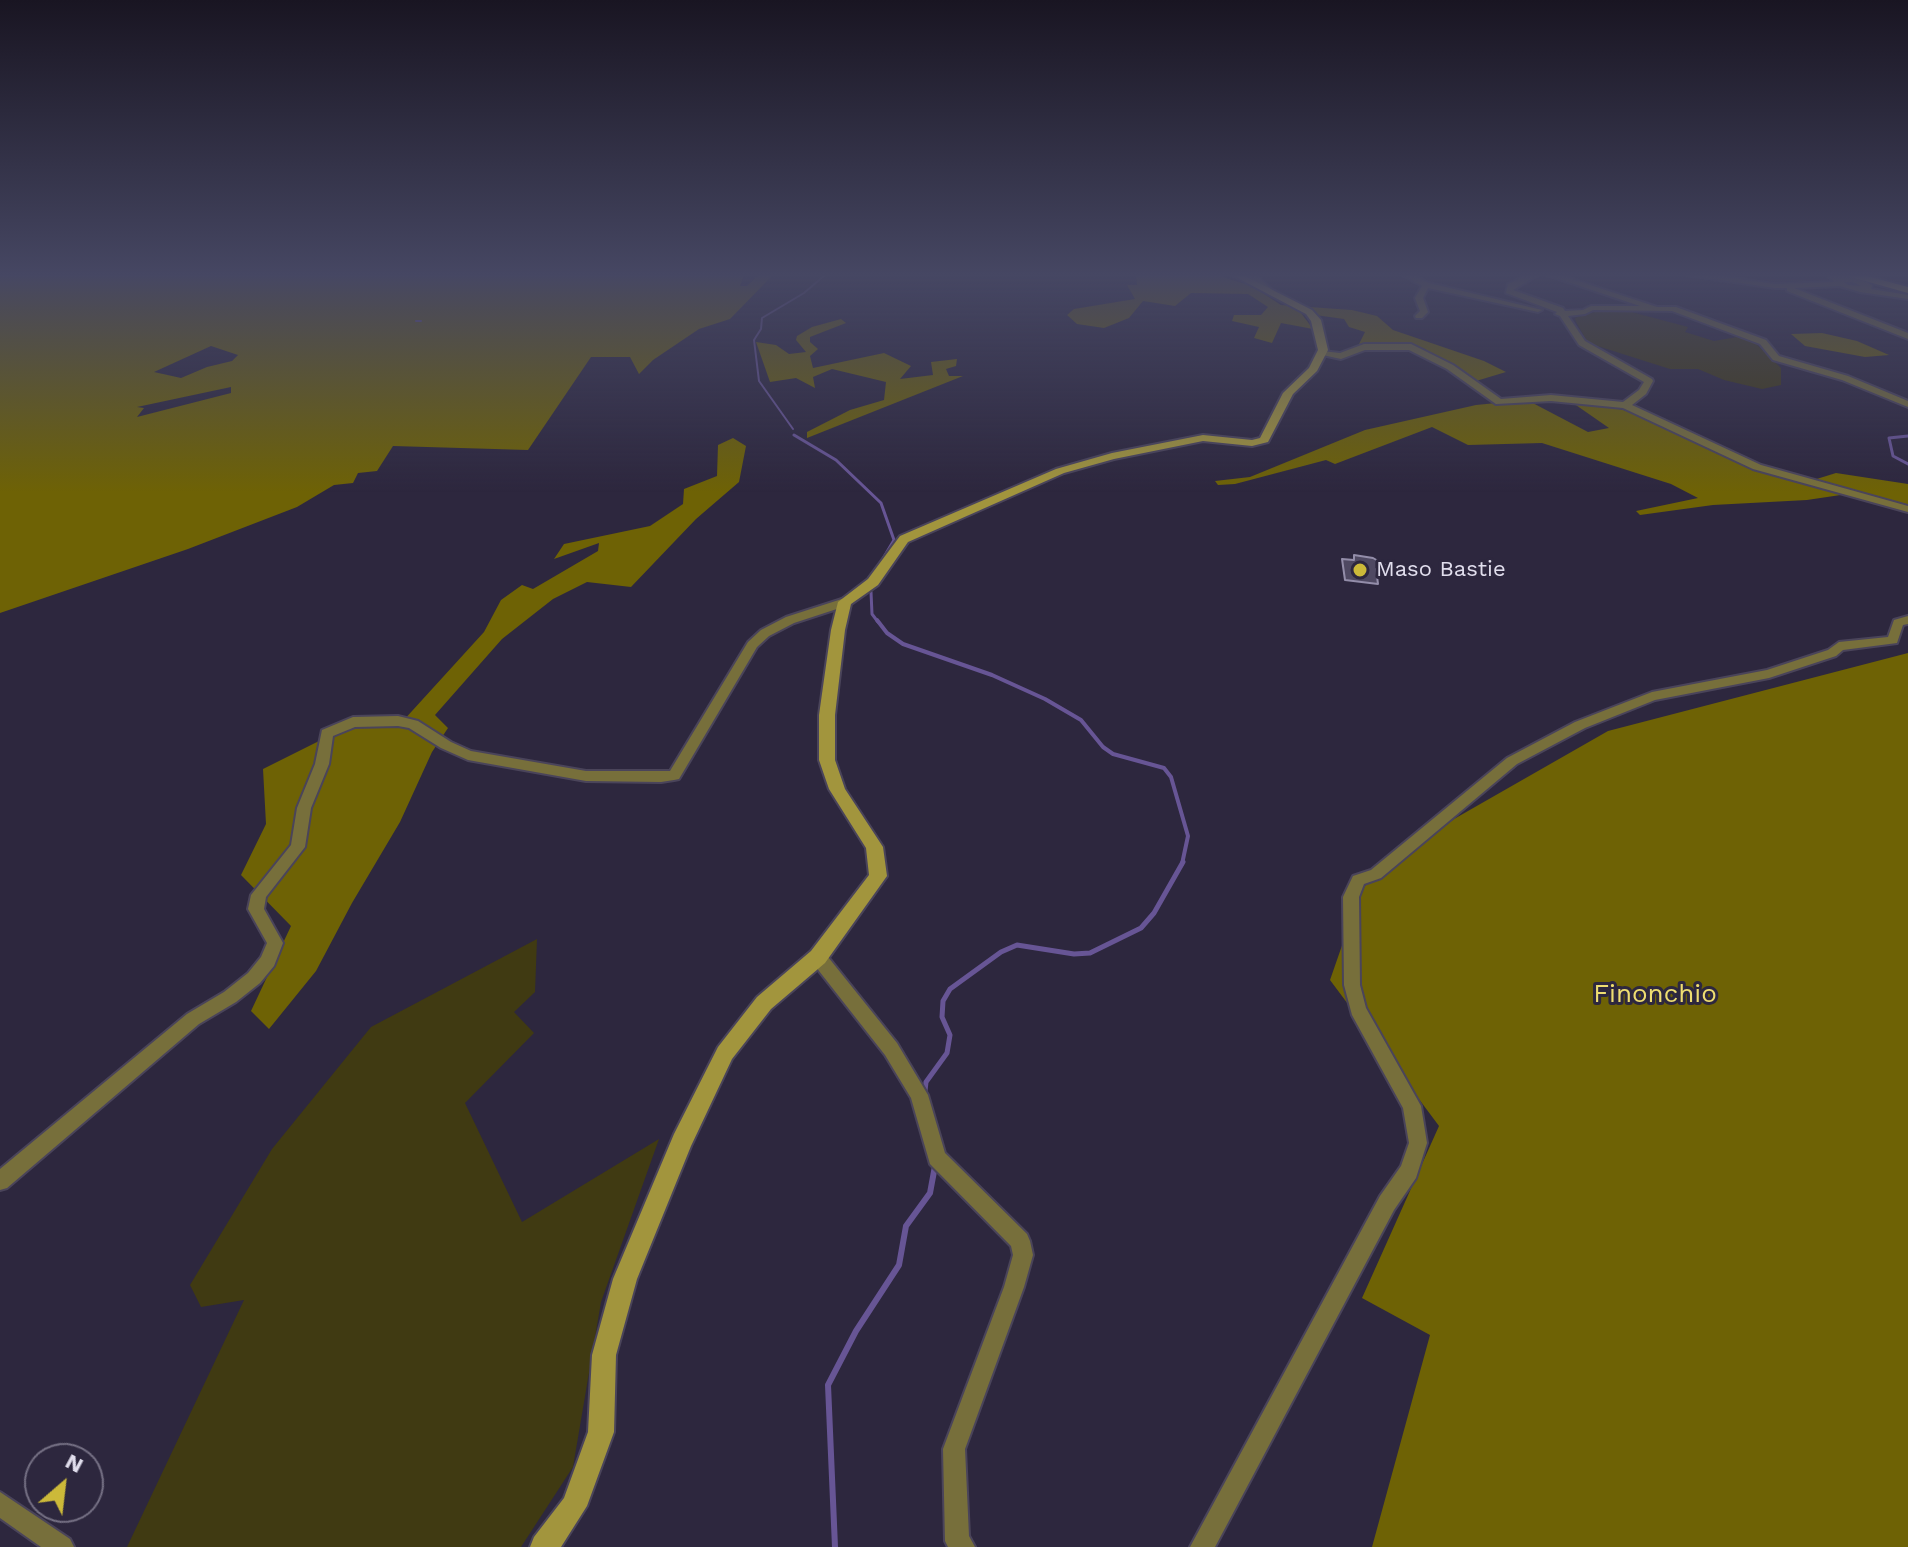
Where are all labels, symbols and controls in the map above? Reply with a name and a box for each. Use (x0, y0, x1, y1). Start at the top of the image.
place label: Maso Bastie (1376, 557, 1506, 583)
marker: Maso Bastie (1351, 561, 1369, 579)
park label: Finonchio (1593, 978, 1717, 1010)
north arrow (24, 1443, 104, 1523)
text: N (61, 1448, 88, 1478)

